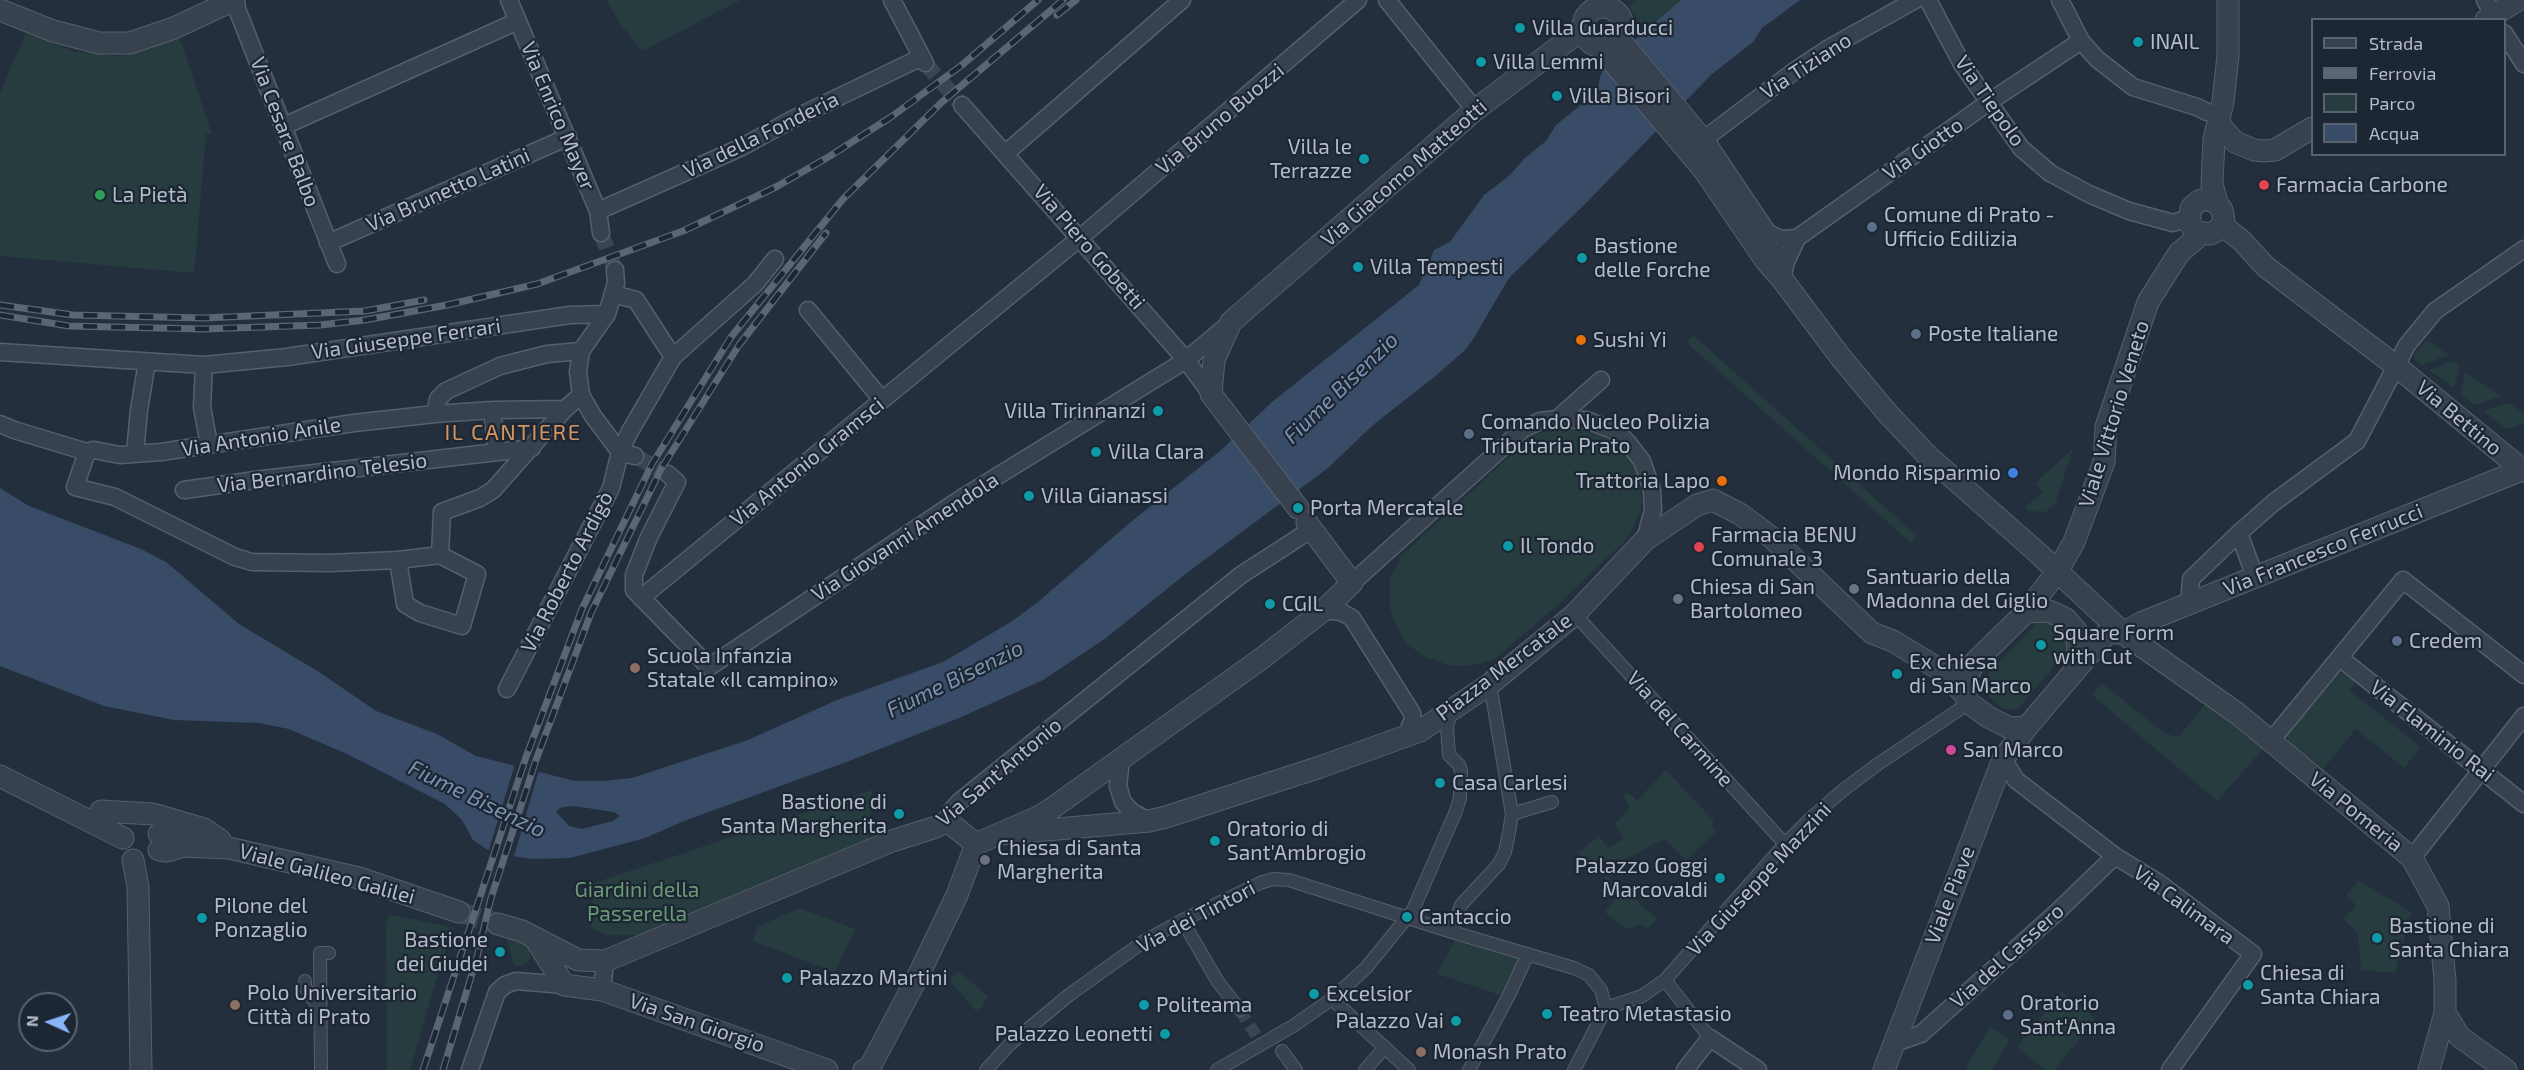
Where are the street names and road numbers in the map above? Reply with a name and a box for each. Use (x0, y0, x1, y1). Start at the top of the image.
street label: Via Tiziano (1756, 27, 1856, 105)
street label: Via Enrico Mayer (515, 38, 601, 194)
street label: Via Tiepolo (1950, 51, 2030, 151)
street label: Via Cesare Balbo (245, 54, 325, 210)
street label: Via Bruno Buozzi (1151, 58, 1289, 180)
street label: Via della Fonderia (679, 86, 843, 184)
street label: Via Giacomo Matteotti (1316, 94, 1492, 252)
street label: Via Giotto (1878, 112, 1968, 186)
street label: Via Brunetto Latini (362, 143, 534, 237)
street label: Via Piero Gobetti (1028, 179, 1150, 315)
street label: Via Giuseppe Ferrari (310, 313, 502, 365)
street label: Viale Vittorio Veneto (2074, 317, 2154, 511)
street label: Via Bettino (2411, 375, 2507, 461)
street label: Via Antonio Gramsci (725, 392, 889, 532)
street label: Via Antonio Anile (179, 412, 343, 462)
street label: Via Bernardino Telesio (216, 448, 428, 498)
street label: Via Giovanni Amendola (807, 467, 1003, 607)
street label: Via Roberto Ardigò (516, 487, 618, 657)
street label: Via Francesco Ferrucci (2220, 498, 2426, 602)
street label: Piazza Mercatale (1431, 608, 1577, 726)
street label: Via del Carmine (1621, 666, 1739, 792)
street label: Via Flaminio Rai (2365, 675, 2499, 787)
street label: Via Sant'Antonio (931, 712, 1067, 832)
street label: Via Pomeria (2304, 767, 2408, 857)
street label: Via Giuseppe Mazzini (1681, 797, 1837, 961)
street label: Viale Galileo Galilei (236, 838, 418, 910)
street label: Viale Piave (1920, 842, 1980, 948)
street label: Via Calimara (2128, 860, 2240, 950)
street label: Via dei Tintori (1132, 875, 1260, 959)
street label: Via del Cassero (1945, 898, 2069, 1014)
street label: Via San Giorgio (626, 988, 768, 1058)

